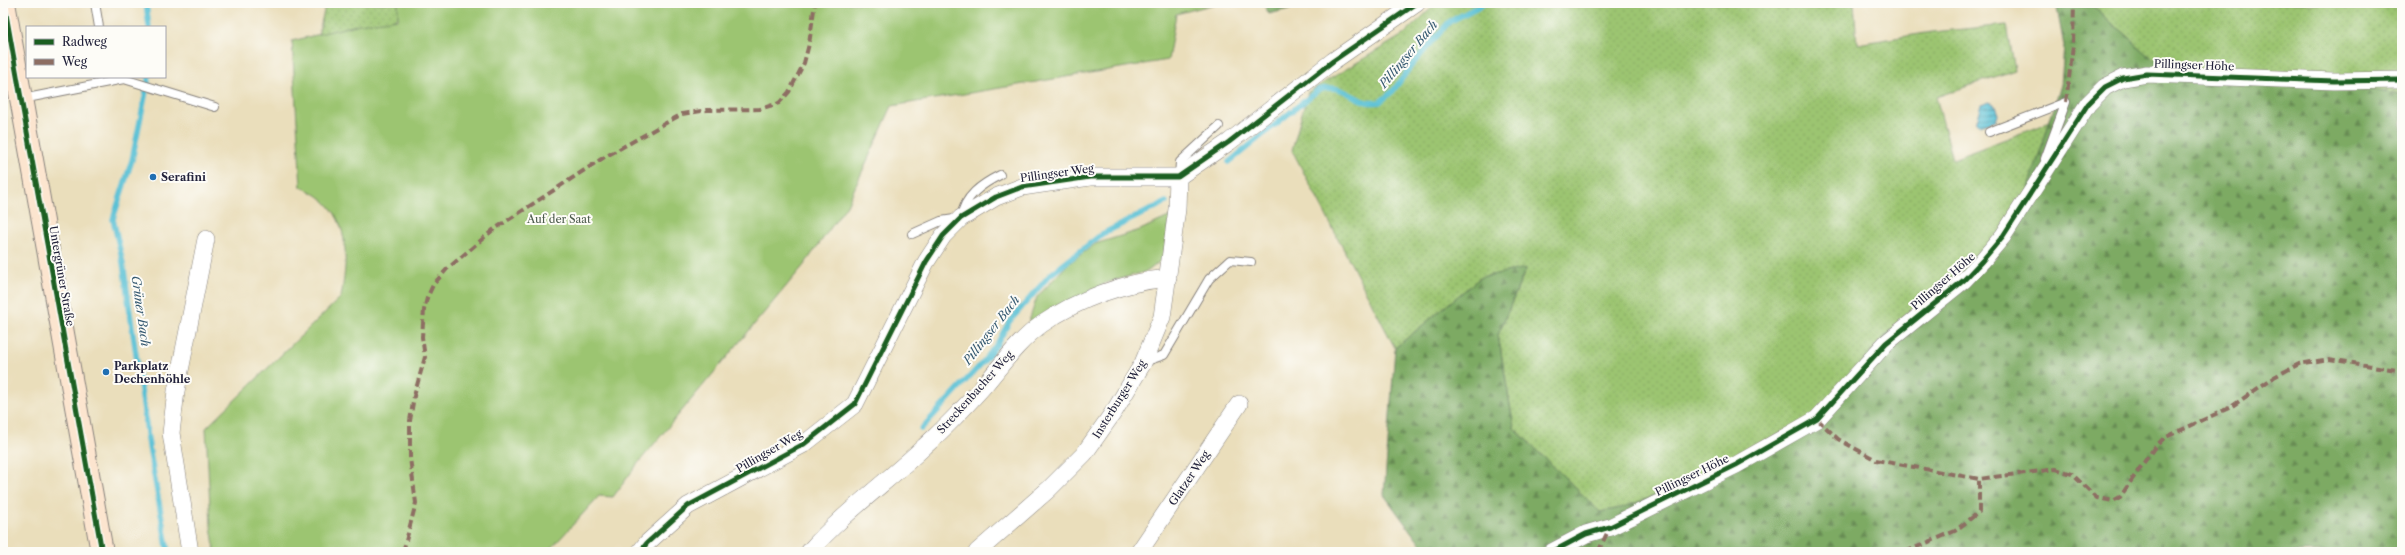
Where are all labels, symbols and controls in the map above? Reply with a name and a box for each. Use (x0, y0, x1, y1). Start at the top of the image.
water label: Pillingser Bach (1375, 17, 1441, 91)
legend (26, 26, 166, 78)
text: Radweg (62, 34, 108, 49)
text: Weg (61, 54, 88, 69)
street label: Pillingser Höhe (2154, 57, 2234, 73)
street label: Pillingser Weg (1019, 161, 1095, 185)
place label: Serafini (161, 170, 206, 184)
marker: Serafini (148, 172, 158, 182)
park label: Auf der Saat (526, 212, 591, 226)
street label: Untergrüner Straße (46, 225, 78, 327)
street label: Pillingser Höhe (1908, 249, 1978, 313)
water label: Grüner Bach (129, 275, 153, 348)
water label: Pillingser Bach (959, 292, 1023, 368)
street label: Streckenbacher Weg (934, 347, 1016, 437)
street label: Insterburger Weg (1089, 357, 1149, 441)
place label: Parkplatz Dechenhöhle (114, 359, 191, 386)
marker: Parkplatz Dechenhöhle (101, 367, 111, 377)
street label: Pillingser Weg (733, 426, 805, 476)
street label: Glatzer Weg (1165, 448, 1213, 508)
street label: Pillingser Höhe (1653, 451, 1731, 499)

